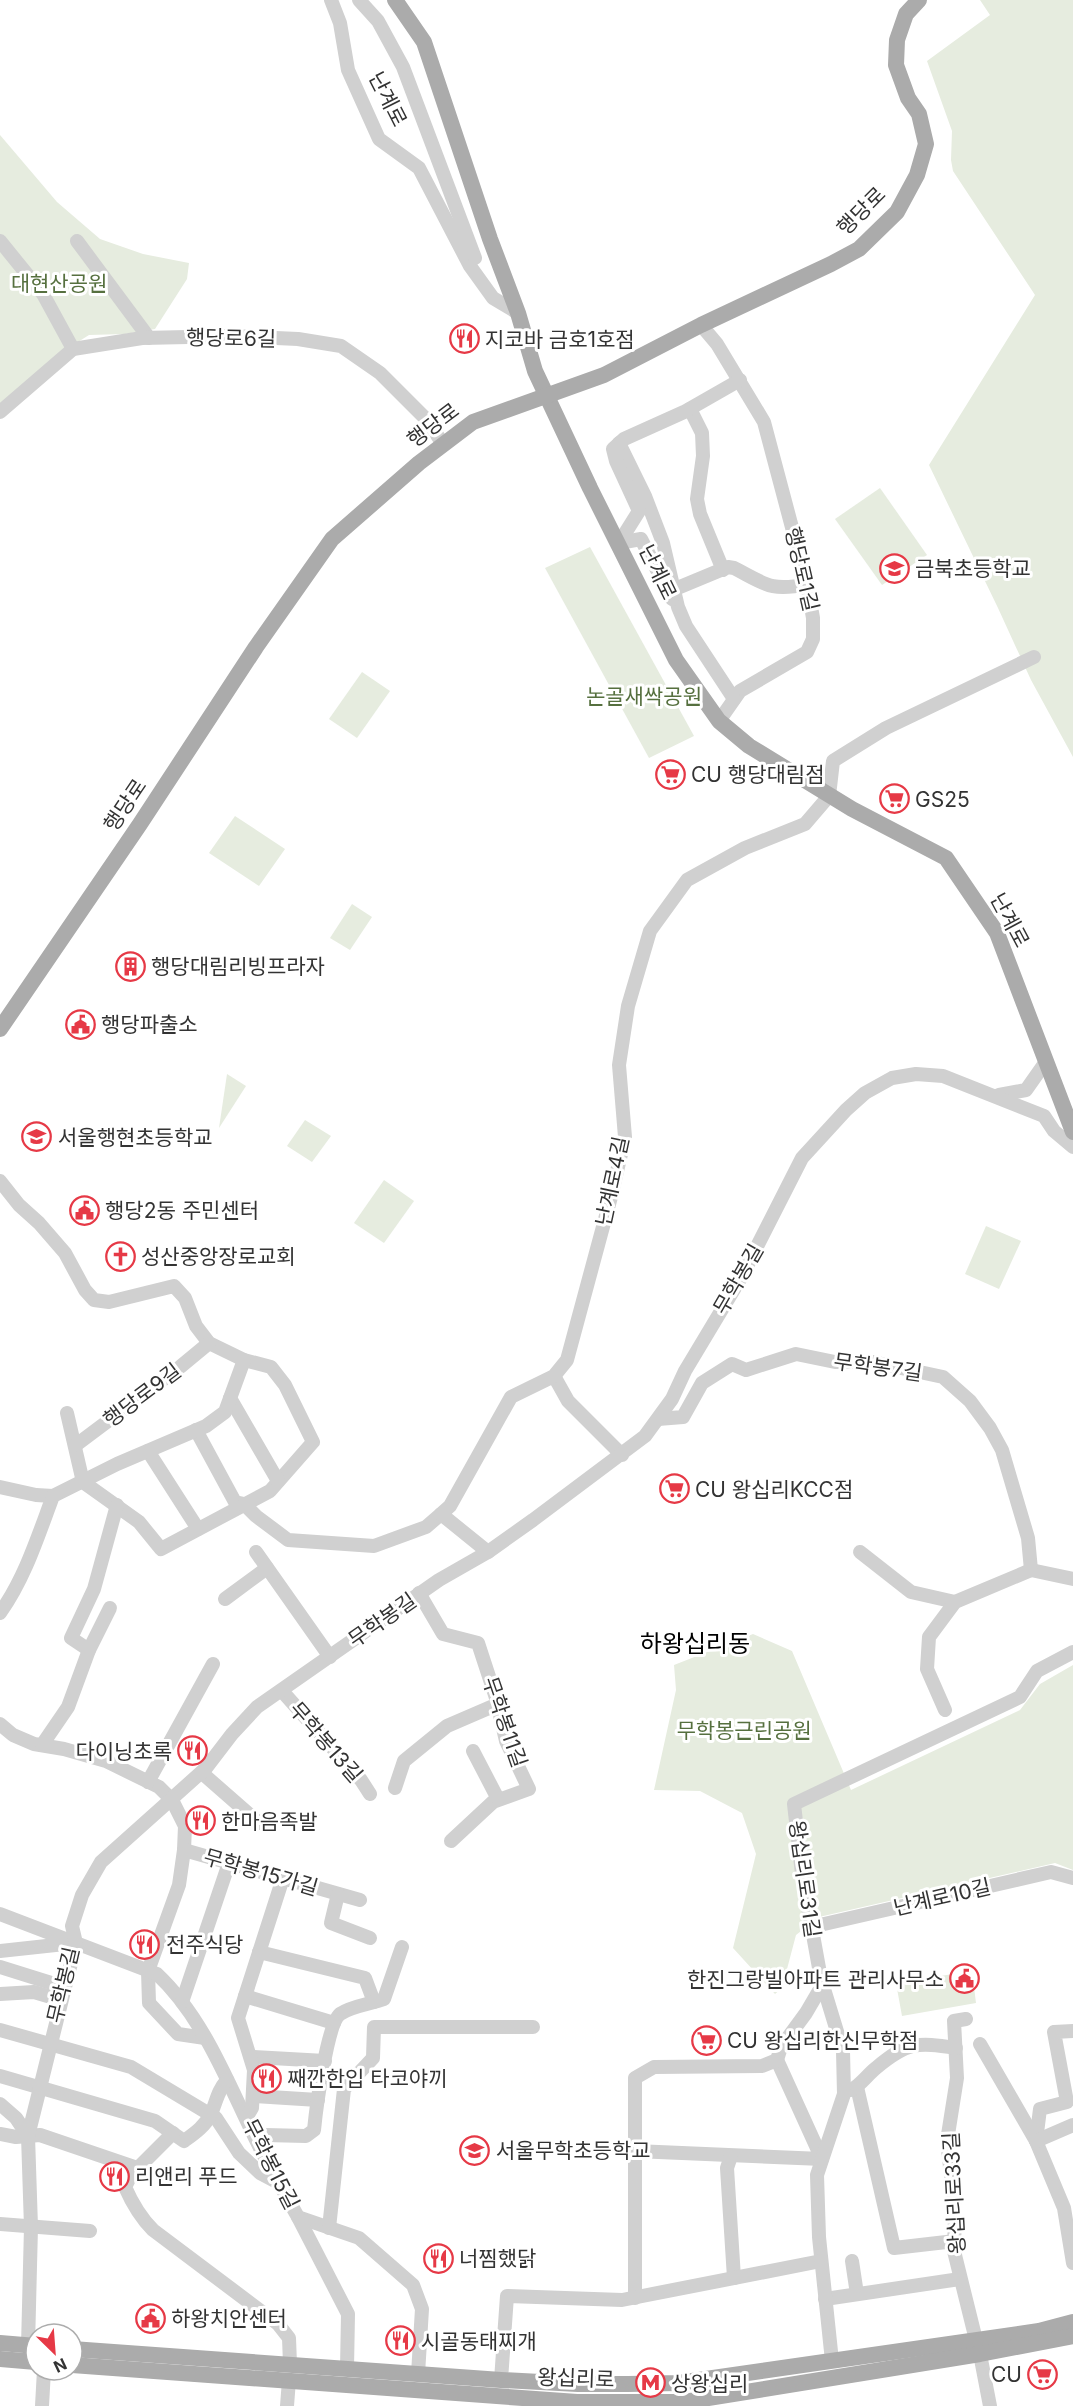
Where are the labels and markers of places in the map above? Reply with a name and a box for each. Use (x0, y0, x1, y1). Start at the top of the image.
restaurant icon: 지코바 금호1호점 (448, 323, 480, 355)
place label: 지코바 금호1호점 (485, 327, 635, 352)
school or university icon: 금북초등학교 (878, 552, 910, 584)
place label: 금북초등학교 (915, 556, 1031, 581)
supermarket icon: CU 행당대림점 (654, 758, 686, 790)
place label: CU 행당대림점 (691, 762, 824, 787)
supermarket icon: GS25 (878, 783, 910, 815)
place label: GS25 (915, 787, 970, 812)
building icon: 행당대림리빙프라자 (114, 950, 146, 982)
place label: 행당대림리빙프라자 (151, 954, 325, 979)
public building icon: 행당파출소 (64, 1008, 96, 1040)
place label: 행당파출소 (101, 1012, 198, 1037)
school or university icon: 서울행현초등학교 (21, 1121, 53, 1153)
place label: 서울행현초등학교 (58, 1125, 213, 1150)
public building icon: 행당2동 주민센터 (68, 1194, 100, 1226)
place label: 행당2동 주민센터 (105, 1198, 259, 1223)
church icon: 성산중앙장로교회 (104, 1240, 136, 1272)
place label: 성산중앙장로교회 (141, 1244, 296, 1269)
supermarket icon: CU 왕십리KCC점 (658, 1473, 690, 1505)
place label: CU 왕십리KCC점 (695, 1477, 853, 1502)
restaurant icon: 다이닝초록 (177, 1735, 209, 1767)
place label: 다이닝초록 (75, 1739, 172, 1764)
restaurant icon: 한마음족발 (184, 1805, 216, 1837)
place label: 한마음족발 (221, 1809, 318, 1834)
restaurant icon: 전주식당 (129, 1928, 161, 1960)
place label: 전주식당 (166, 1932, 243, 1957)
public building icon: 한진그랑빌아파트 관리사무소 (949, 1963, 981, 1995)
place label: 한진그랑빌아파트 관리사무소 (687, 1967, 944, 1992)
supermarket icon: CU 왕십리한신무학점 (690, 2024, 722, 2056)
place label: CU 왕십리한신무학점 (727, 2028, 918, 2053)
restaurant icon: 째깐한입 타코야끼 (250, 2062, 282, 2094)
place label: 째깐한입 타코야끼 (287, 2066, 447, 2091)
school or university icon: 서울무학초등학교 (459, 2134, 491, 2166)
place label: 서울무학초등학교 (496, 2138, 651, 2163)
restaurant icon: 리앤리 푸드 (98, 2160, 130, 2192)
place label: 리앤리 푸드 (135, 2164, 238, 2189)
restaurant icon: 너찜했닭 (422, 2242, 454, 2274)
place label: 너찜했닭 (459, 2246, 536, 2271)
public building icon: 하왕치안센터 (134, 2302, 166, 2334)
place label: 하왕치안센터 (171, 2306, 287, 2331)
restaurant icon: 시골동태찌개 (384, 2325, 416, 2357)
place label: 시골동태찌개 (421, 2329, 537, 2354)
supermarket icon: CU (1027, 2358, 1059, 2390)
place label: CU (991, 2362, 1022, 2387)
metro station icon: 상왕십리 (634, 2367, 666, 2399)
place label: 상왕십리 (671, 2371, 748, 2396)

